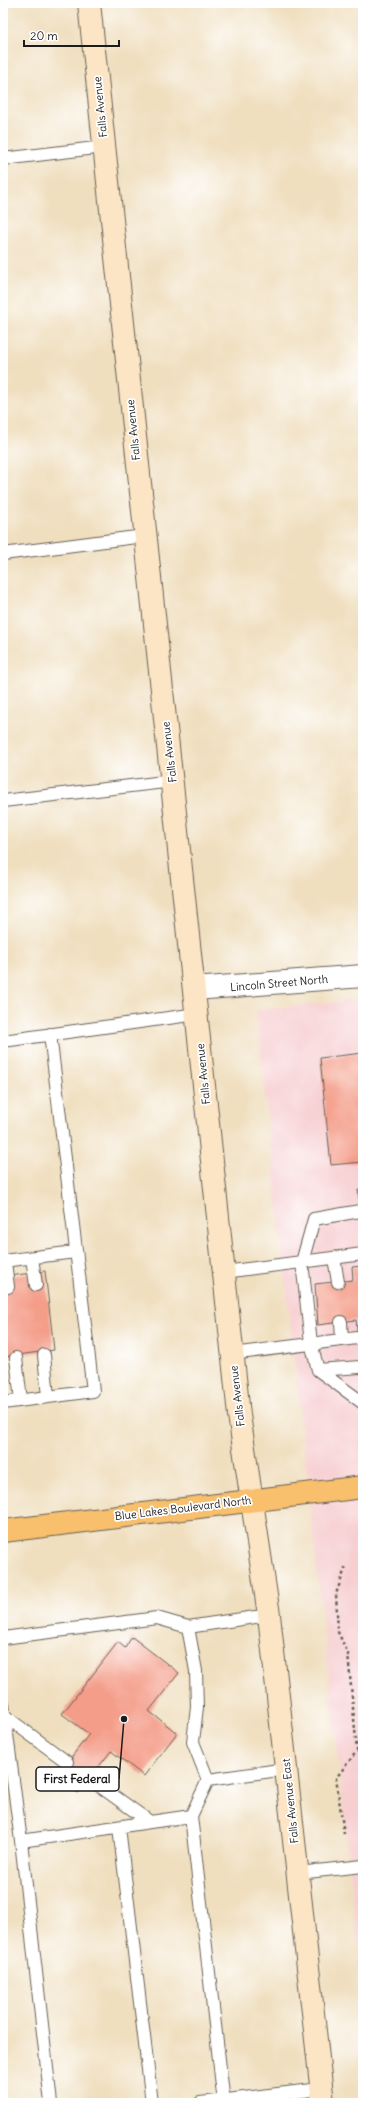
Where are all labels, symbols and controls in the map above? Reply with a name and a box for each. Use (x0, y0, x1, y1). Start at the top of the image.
scale bar (24, 22, 119, 48)
text: 20 m (30, 28, 58, 43)
street label: Falls Avenue (90, 76, 110, 138)
street label: Falls Avenue (123, 399, 143, 461)
street label: Falls Avenue (158, 721, 180, 783)
street label: Lincoln Street North (229, 972, 329, 994)
street label: Falls Avenue (193, 1043, 213, 1105)
street label: Falls Avenue (226, 1365, 248, 1427)
street label: Blue Lakes Boulevard North (114, 1493, 252, 1523)
street label: Falls Avenue East (279, 1758, 301, 1844)
callout: First Federal (36, 1767, 119, 1791)
text: First Federal (43, 1771, 111, 1786)

